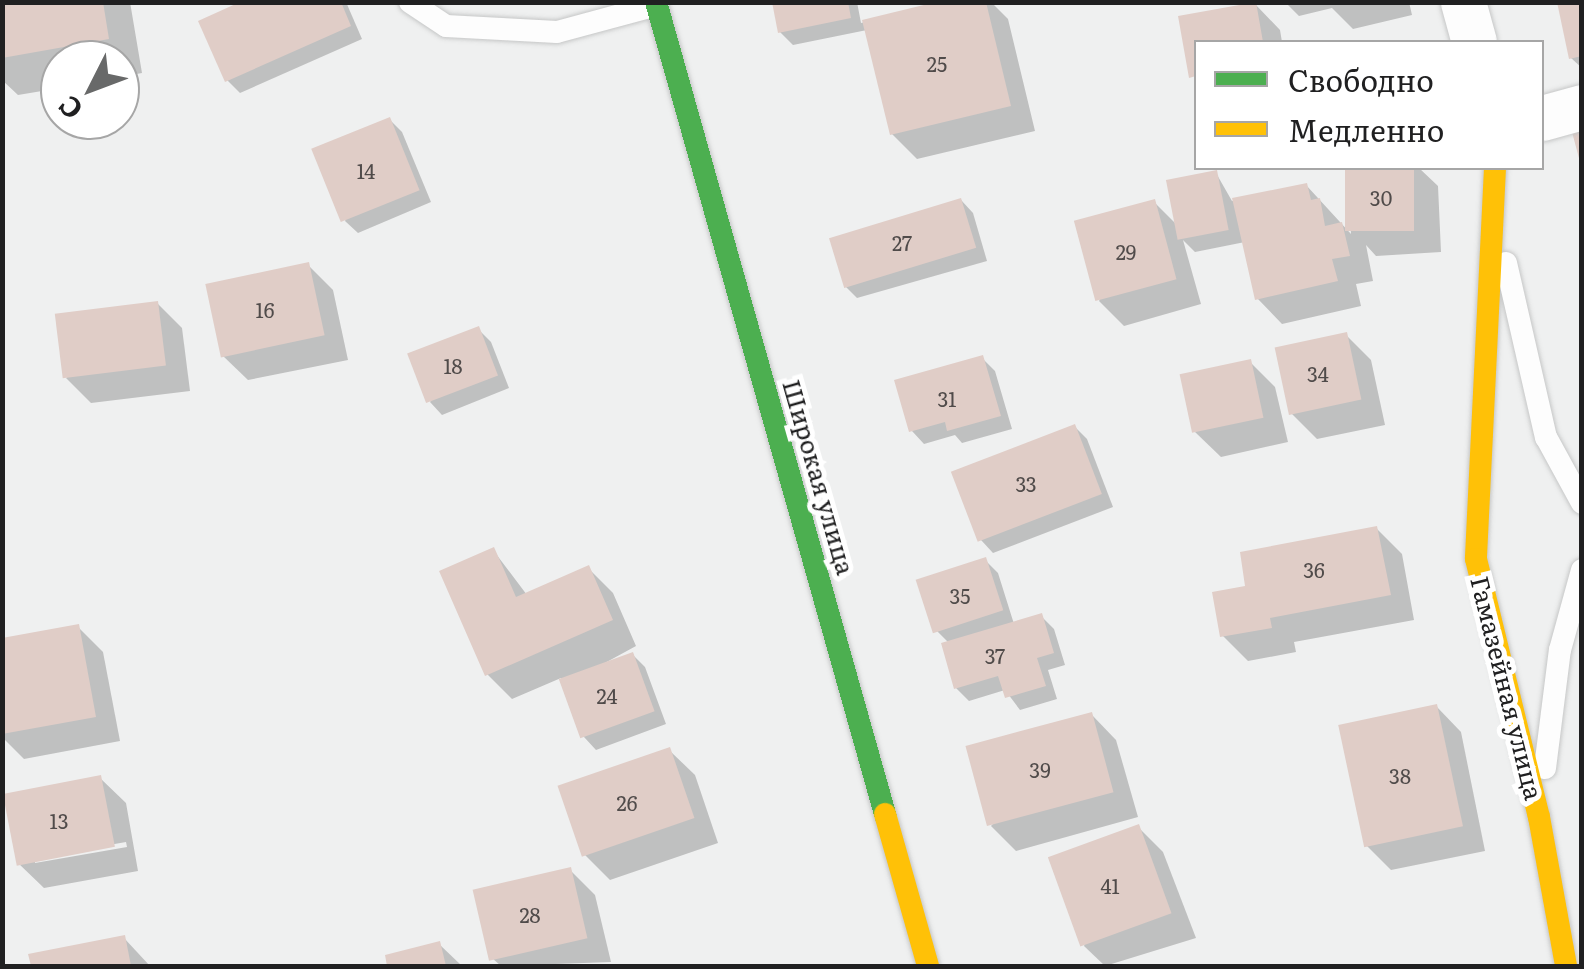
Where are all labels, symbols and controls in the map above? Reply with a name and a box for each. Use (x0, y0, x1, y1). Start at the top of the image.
north arrow (40, 40, 140, 140)
legend (1194, 40, 1544, 170)
house number: 25 (927, 51, 947, 75)
text: Свободно (1288, 57, 1434, 101)
text: С (47, 87, 91, 130)
text: Медленно (1288, 107, 1444, 151)
house number: 14 (357, 158, 375, 182)
house number: 30 (1370, 185, 1392, 209)
house number: 27 (892, 230, 912, 254)
house number: 29 (1116, 239, 1136, 263)
house number: 16 (256, 297, 274, 321)
house number: 18 (443, 353, 463, 377)
house number: 34 (1307, 361, 1329, 385)
street label: Широкая улица (777, 376, 861, 578)
house number: 31 (938, 386, 956, 410)
house number: 33 (1015, 471, 1037, 495)
house number: 36 (1303, 557, 1325, 581)
street label: Гамазейная улица (1465, 573, 1549, 803)
house number: 35 (950, 583, 970, 607)
house number: 37 (985, 643, 1005, 667)
house number: 24 (596, 683, 618, 707)
house number: 39 (1029, 757, 1051, 781)
house number: 38 (1389, 763, 1411, 787)
house number: 26 (617, 790, 637, 814)
house number: 13 (50, 808, 68, 832)
house number: 41 (1100, 873, 1120, 897)
house number: 28 (519, 902, 541, 926)

